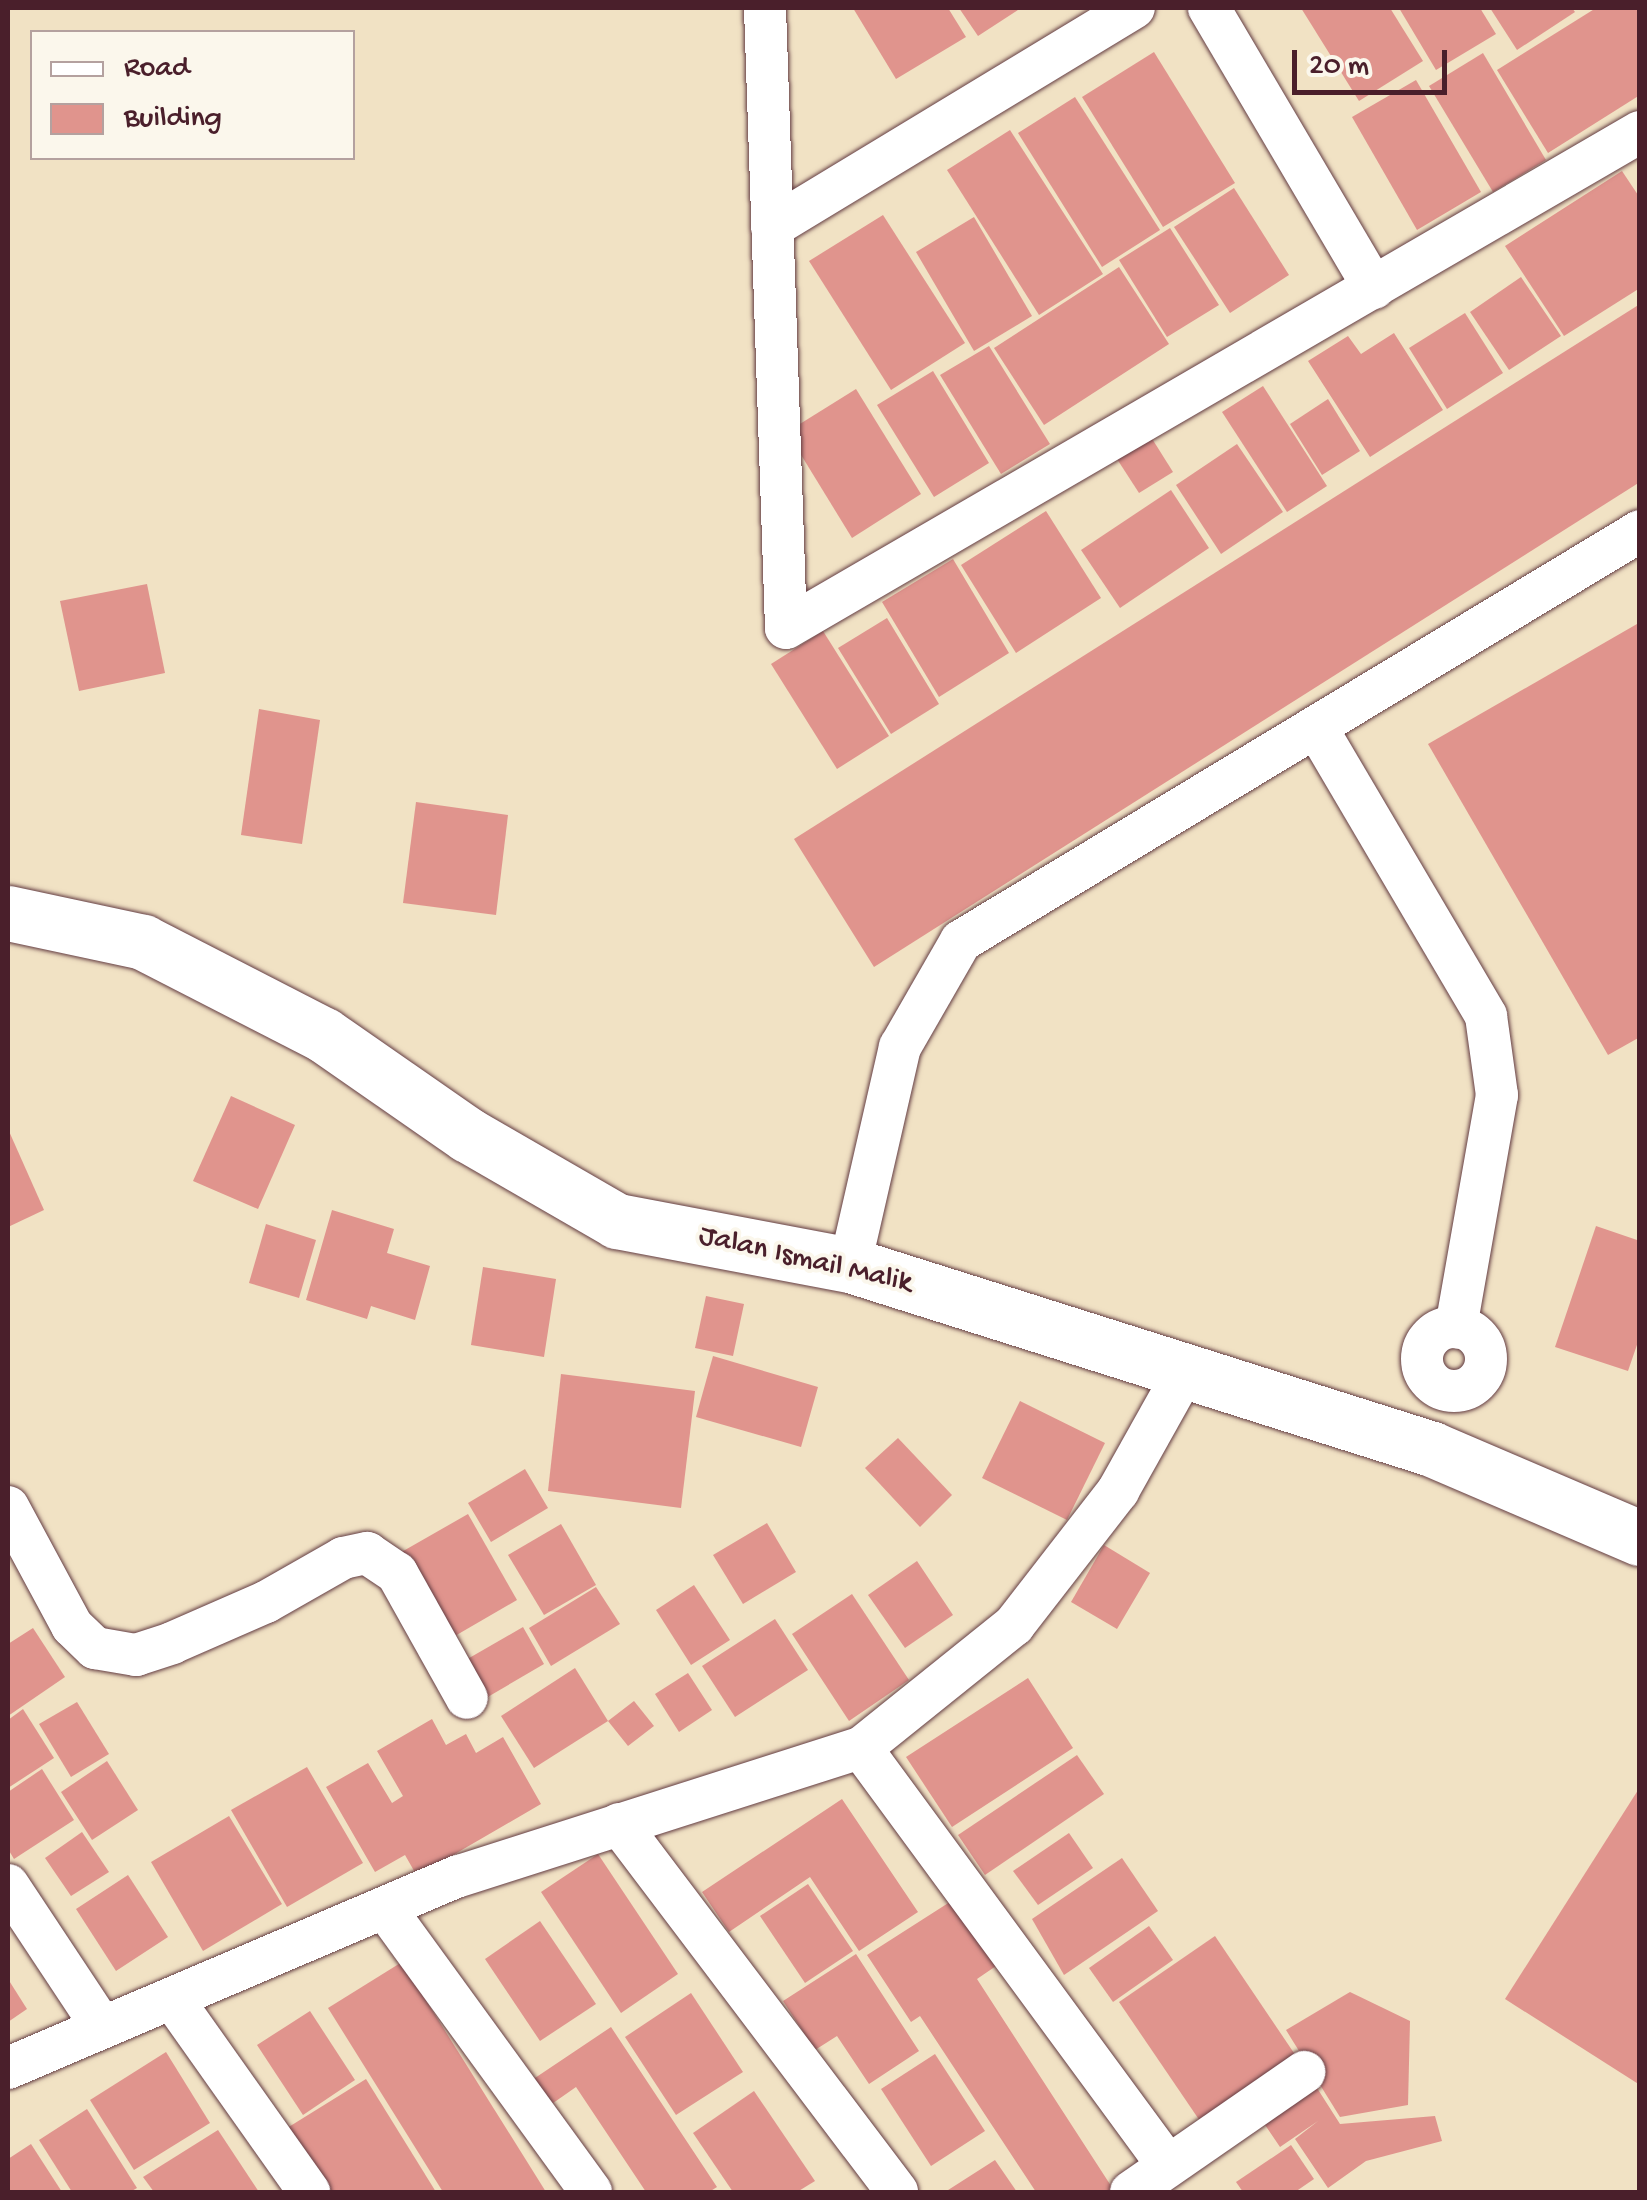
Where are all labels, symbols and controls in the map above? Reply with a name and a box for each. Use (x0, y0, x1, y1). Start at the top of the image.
legend (30, 30, 355, 160)
scale bar (1297, 30, 1452, 92)
text: 20 m (1309, 50, 1369, 85)
text: Road (124, 52, 190, 87)
text: Building (124, 102, 222, 137)
street label: Jalan Ismail Malik (695, 1219, 915, 1303)

